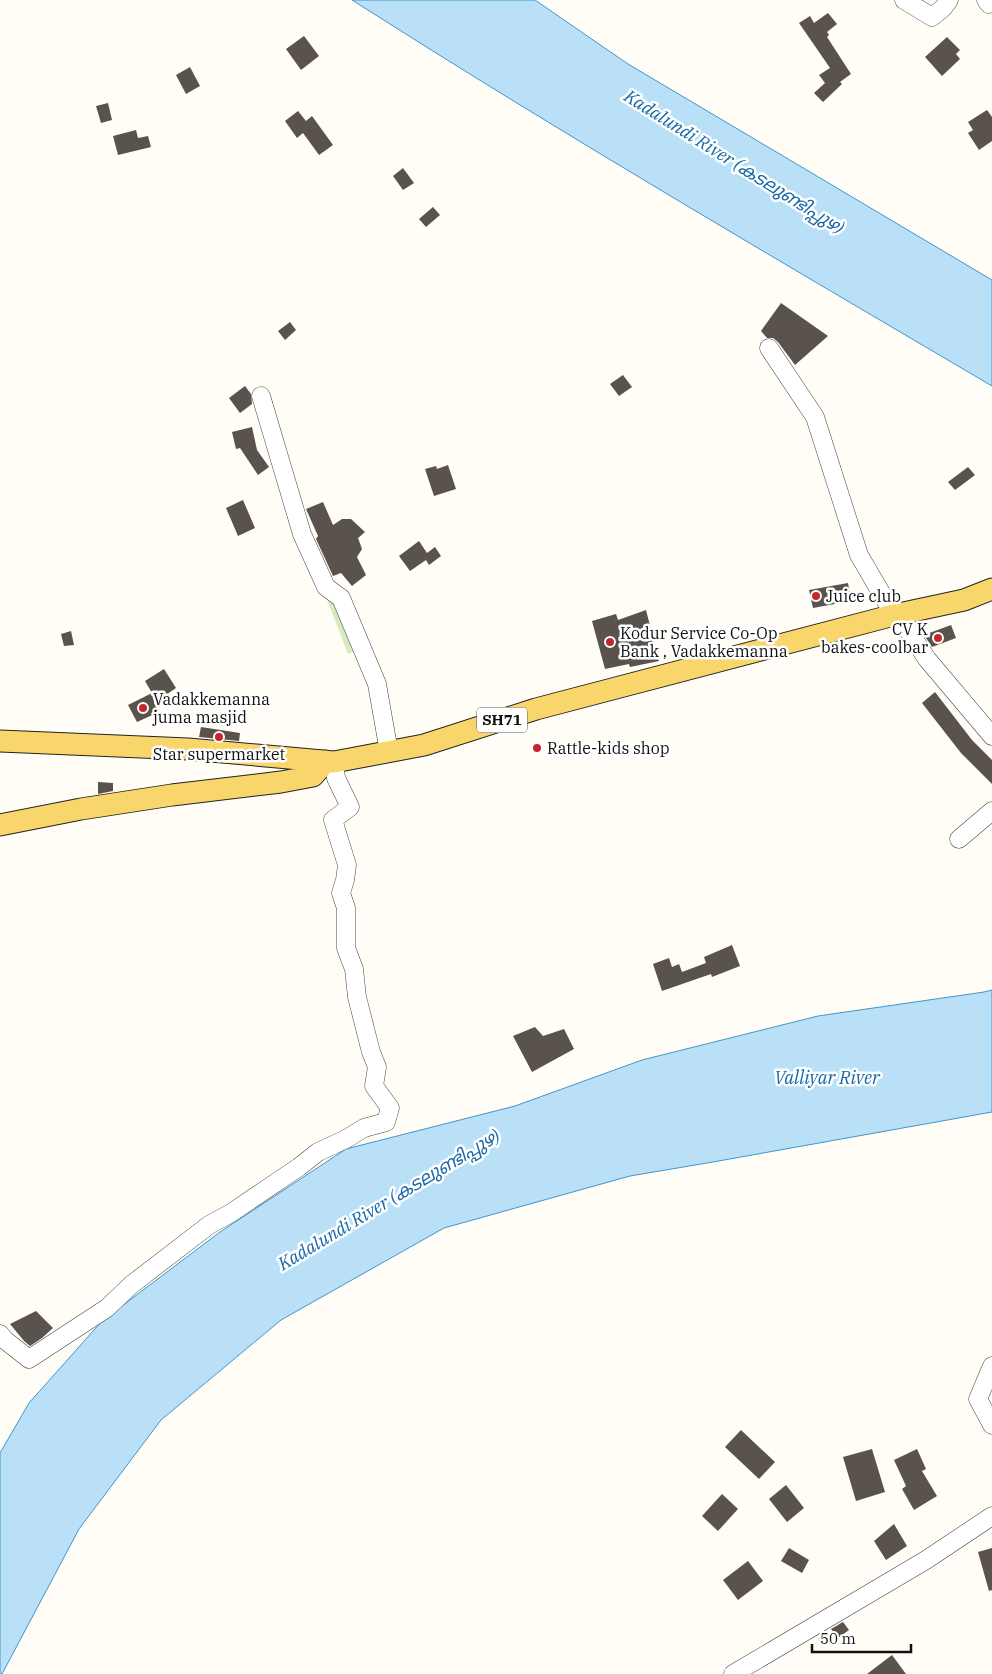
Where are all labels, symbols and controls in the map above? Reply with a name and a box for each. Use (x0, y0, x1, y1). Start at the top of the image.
water label: Kadalundi River (കടലുണ്ടിപ്പുഴ) (619, 84, 849, 240)
place label: Juice club (826, 586, 901, 606)
marker: Juice club (810, 590, 822, 602)
place label: CV K bakes-coolbar (821, 619, 928, 657)
place label: Kodur Service Co-Op Bank , Vadakkemanna (620, 623, 788, 661)
marker: CV K bakes-coolbar (932, 632, 944, 644)
marker: Kodur Service Co-Op Bank , Vadakkemanna (604, 636, 616, 648)
place label: Vadakkemanna juma masjid (152, 689, 270, 727)
marker: Vadakkemanna juma masjid (137, 702, 149, 714)
road number: SH71 (477, 708, 527, 732)
marker: Star supermarket (213, 731, 225, 743)
place label: Rattle-kids shop (547, 738, 670, 758)
marker: Rattle-kids shop (531, 742, 543, 754)
place label: Star supermarket (153, 744, 286, 764)
water label: Valliyar River (774, 1066, 881, 1089)
water label: Kadalundi River (കടലുണ്ടിപ്പുഴ) (273, 1124, 505, 1277)
scale bar (812, 1622, 911, 1654)
text: 50 m (820, 1629, 856, 1648)

